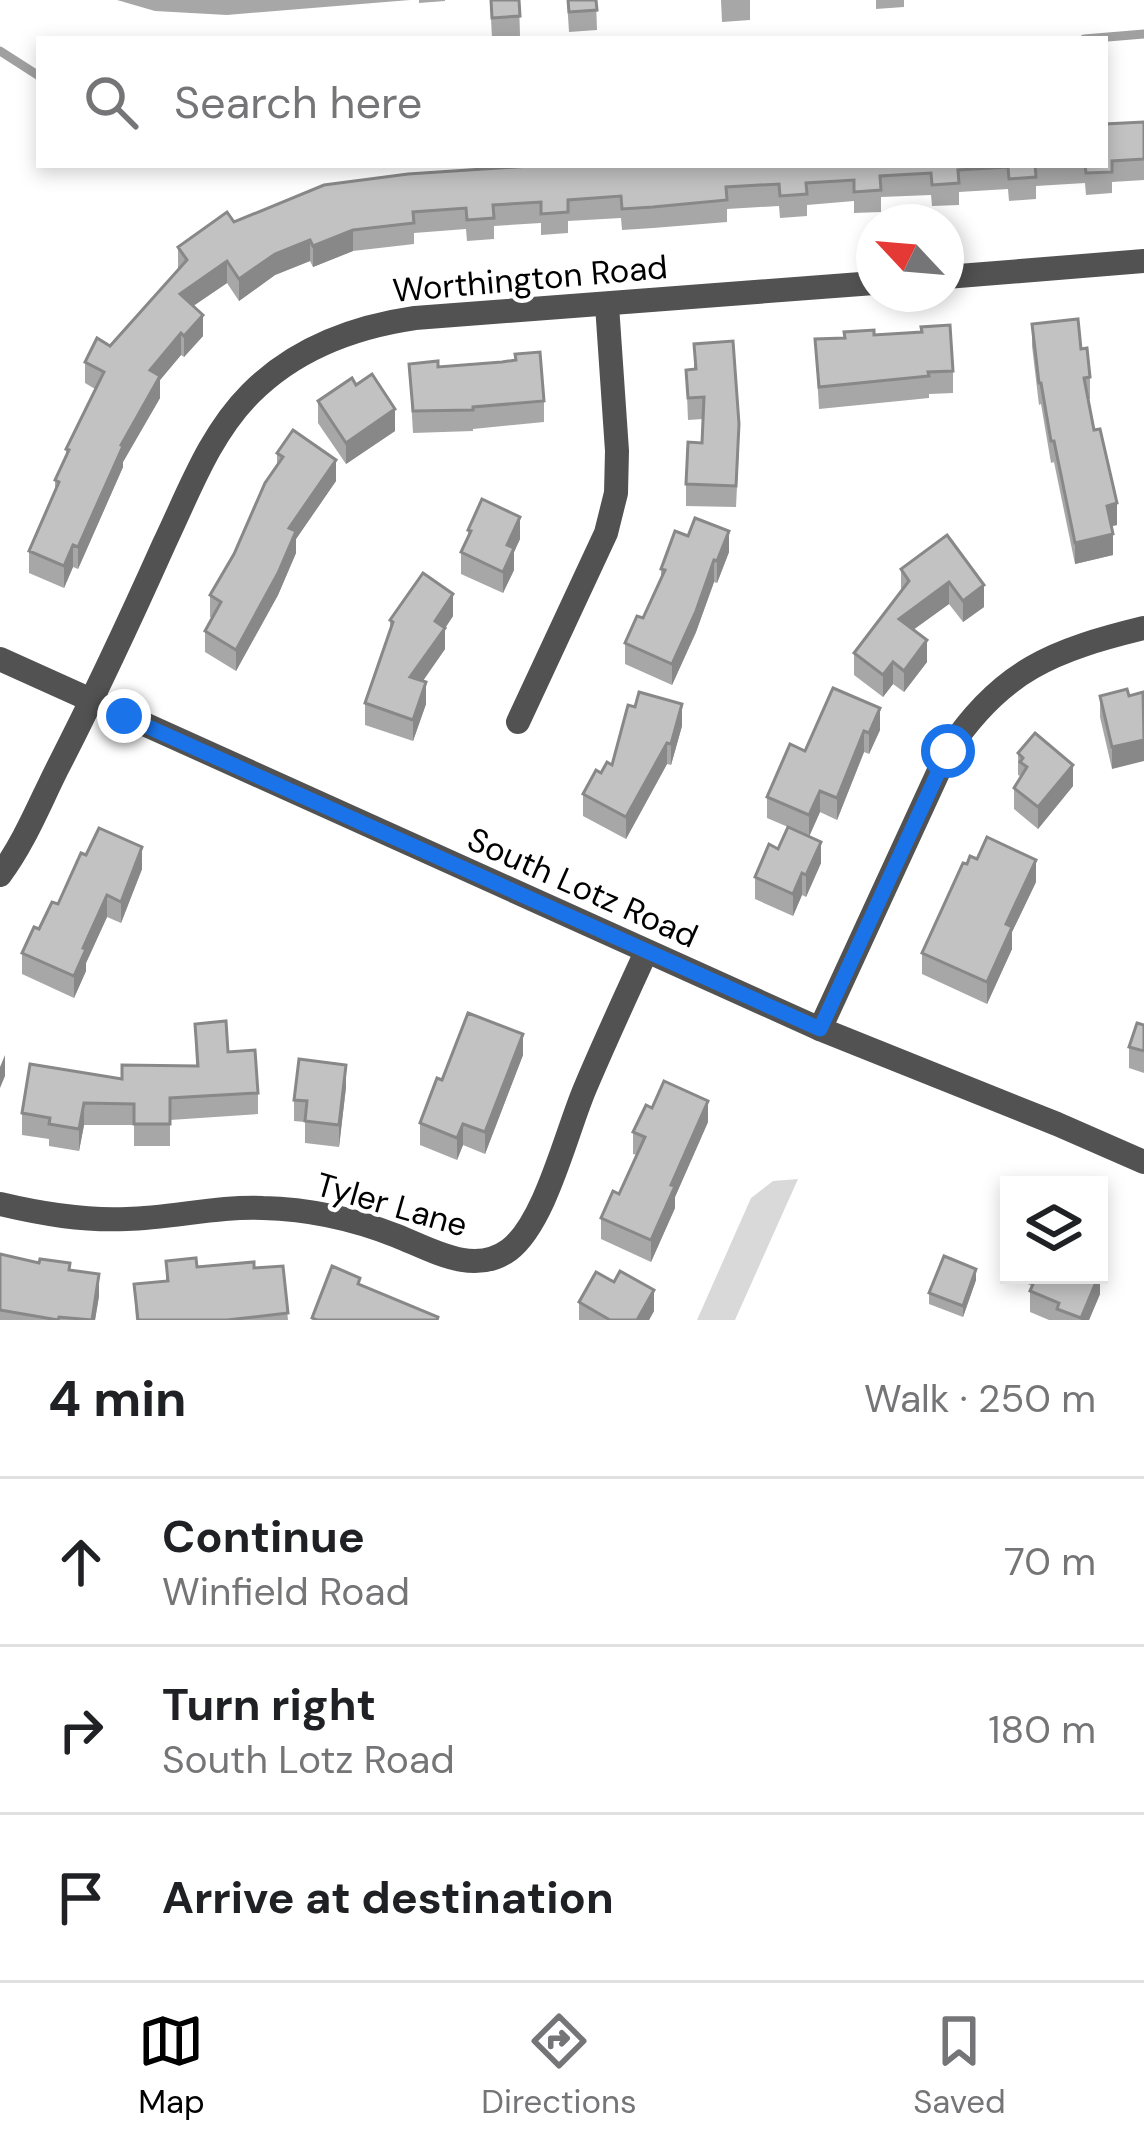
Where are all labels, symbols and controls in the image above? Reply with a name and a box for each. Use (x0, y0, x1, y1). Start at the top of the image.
search box (36, 36, 1108, 168)
icon: search (78, 69, 144, 135)
text: Search here (174, 73, 422, 132)
north arrow (856, 204, 964, 312)
street label: Worthington Road (391, 245, 669, 312)
route end (97, 689, 151, 743)
route start (921, 724, 975, 778)
street label: South Lotz Road (461, 817, 705, 957)
street label: Tyler Lane (311, 1162, 472, 1247)
map controls (1000, 1176, 1108, 1284)
button: layers (1000, 1176, 1108, 1284)
text: 4 min (48, 1365, 187, 1432)
text: Walk · 250 m (864, 1373, 1096, 1424)
text: Continue (162, 1507, 365, 1566)
icon: ahead (48, 1529, 114, 1595)
text: 70 m (1004, 1536, 1096, 1587)
text: Winfield Road (162, 1566, 410, 1617)
text: Turn right (162, 1675, 376, 1734)
icon: right (48, 1697, 114, 1763)
text: 180 m (988, 1704, 1096, 1755)
text: South Lotz Road (162, 1734, 455, 1785)
icon: arrive (48, 1865, 114, 1931)
text: Arrive at destination (162, 1868, 614, 1927)
tab: Map (138, 2008, 205, 2123)
tab: Directions (481, 2008, 637, 2123)
tab: Saved (913, 2008, 1006, 2123)

